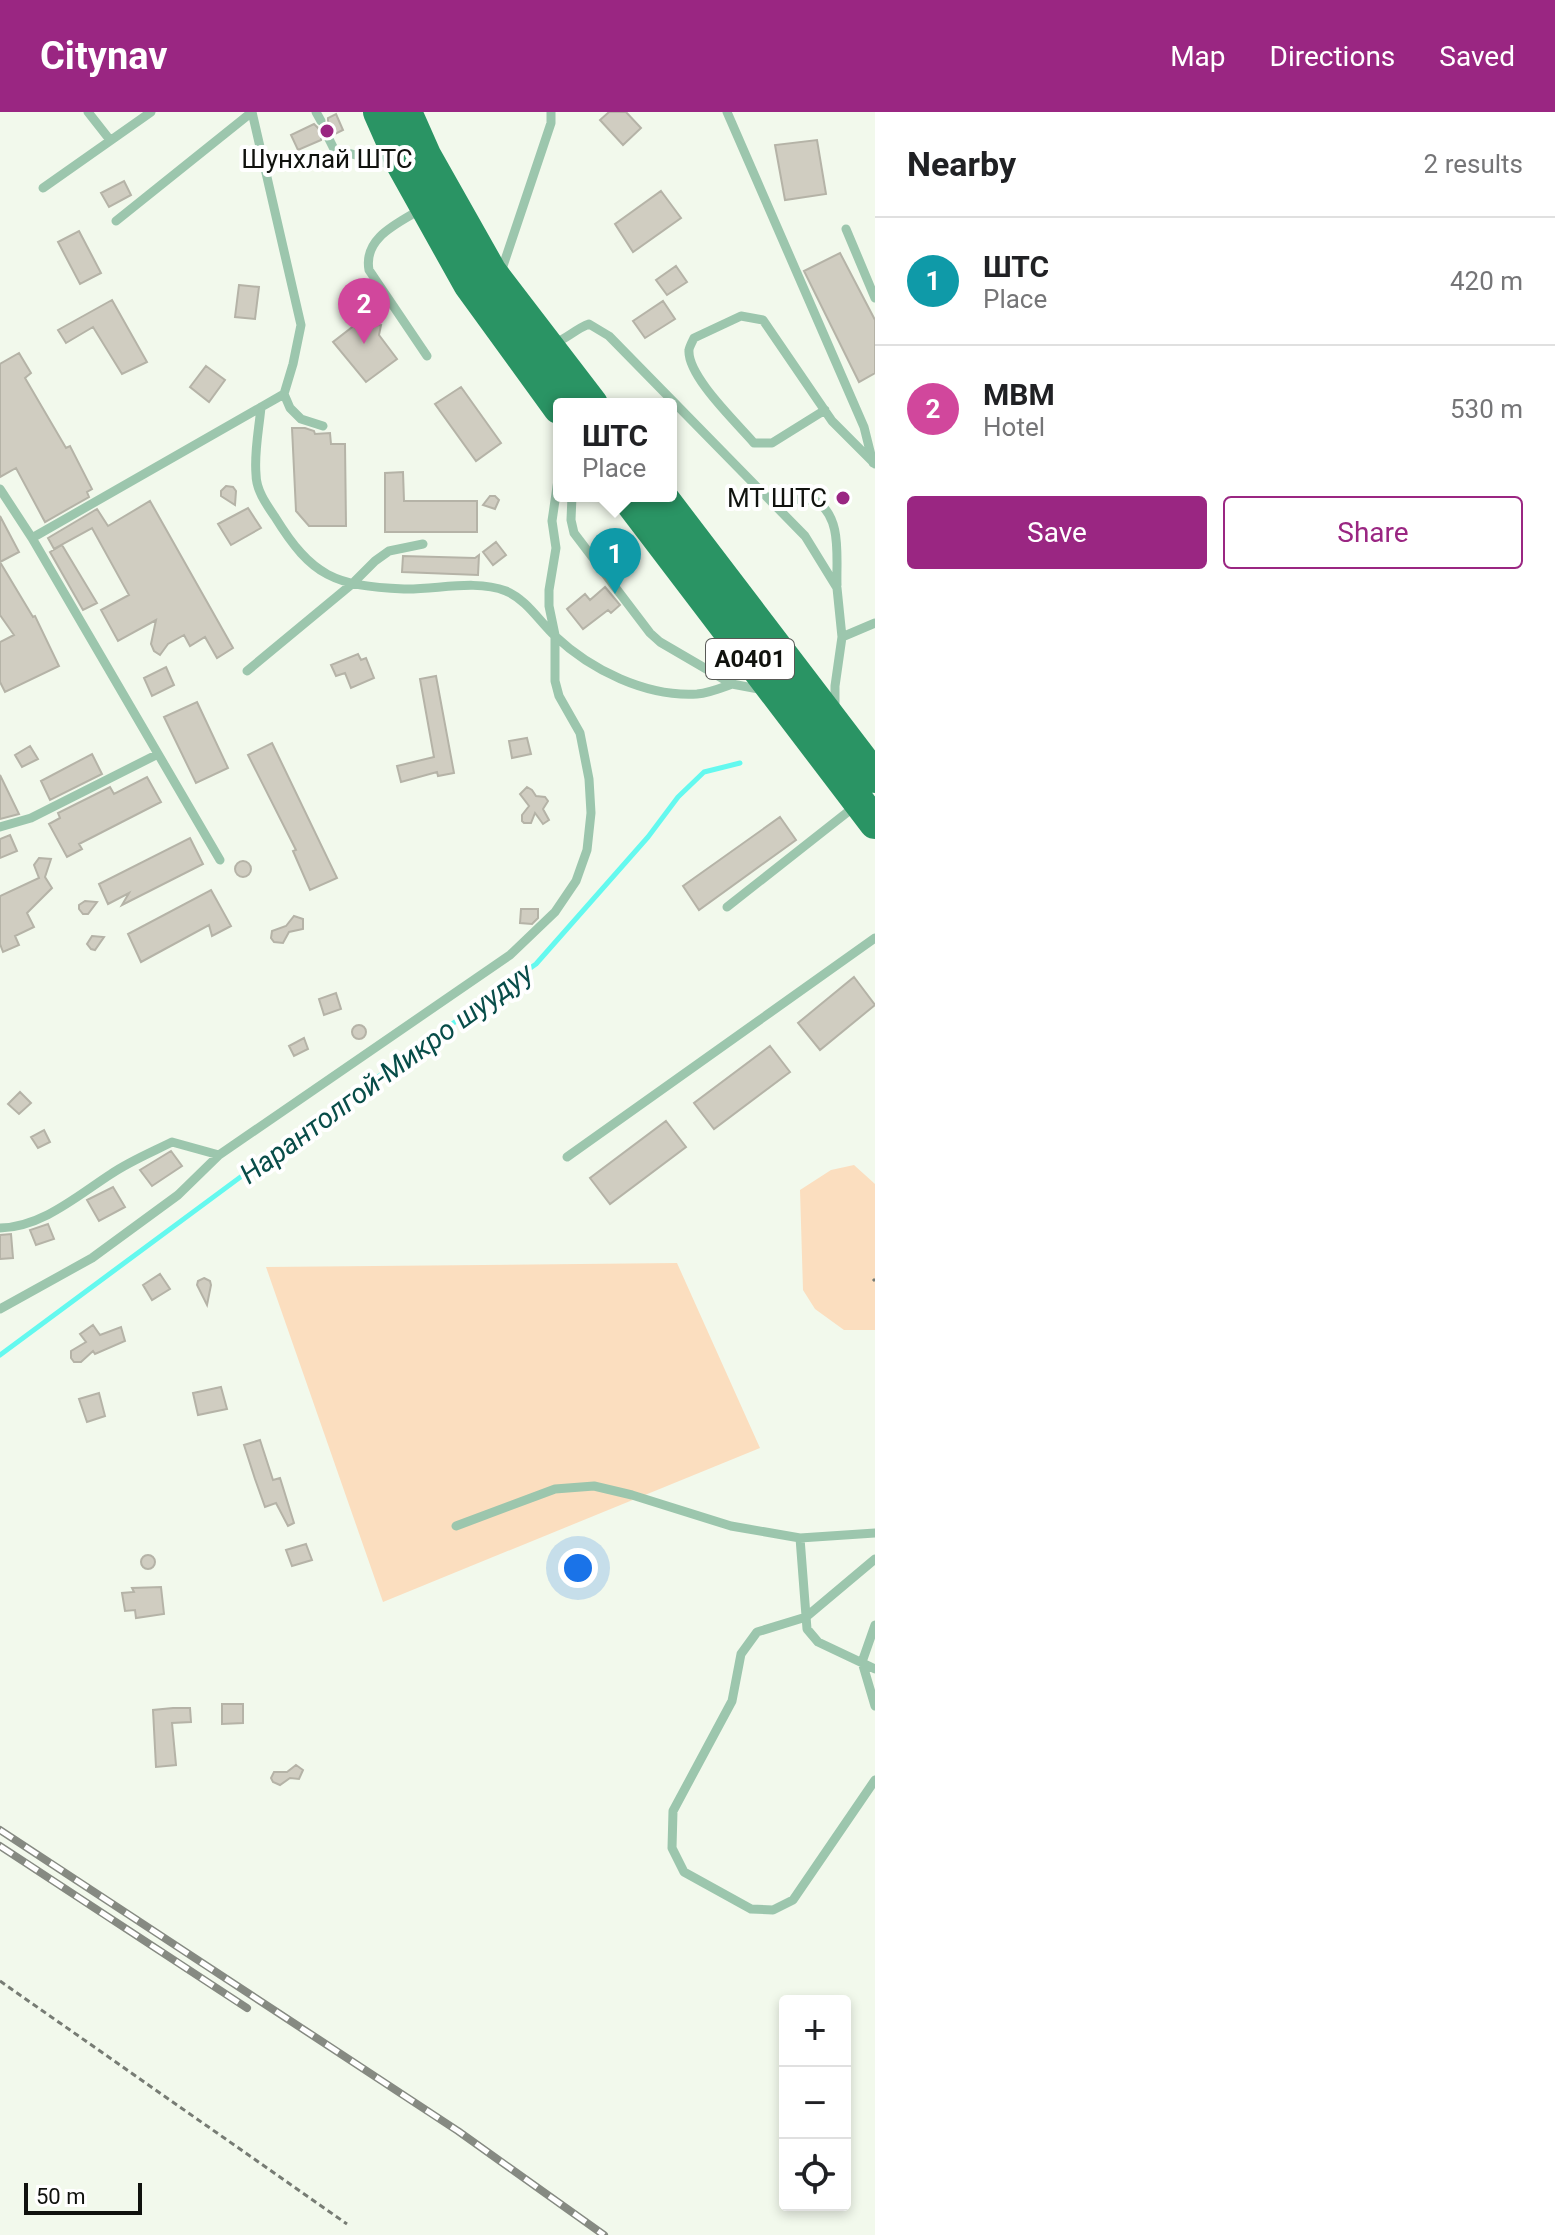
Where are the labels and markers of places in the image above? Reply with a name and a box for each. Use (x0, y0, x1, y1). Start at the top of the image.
marker: Шунхлай ШТС (318, 122, 336, 140)
place label: Шунхлай ШТС (241, 144, 413, 174)
pin: 2 (338, 278, 390, 344)
place label: МТ ШТС (727, 483, 827, 513)
marker: МТ ШТС (834, 489, 852, 507)
pin: 1 (589, 528, 641, 594)

